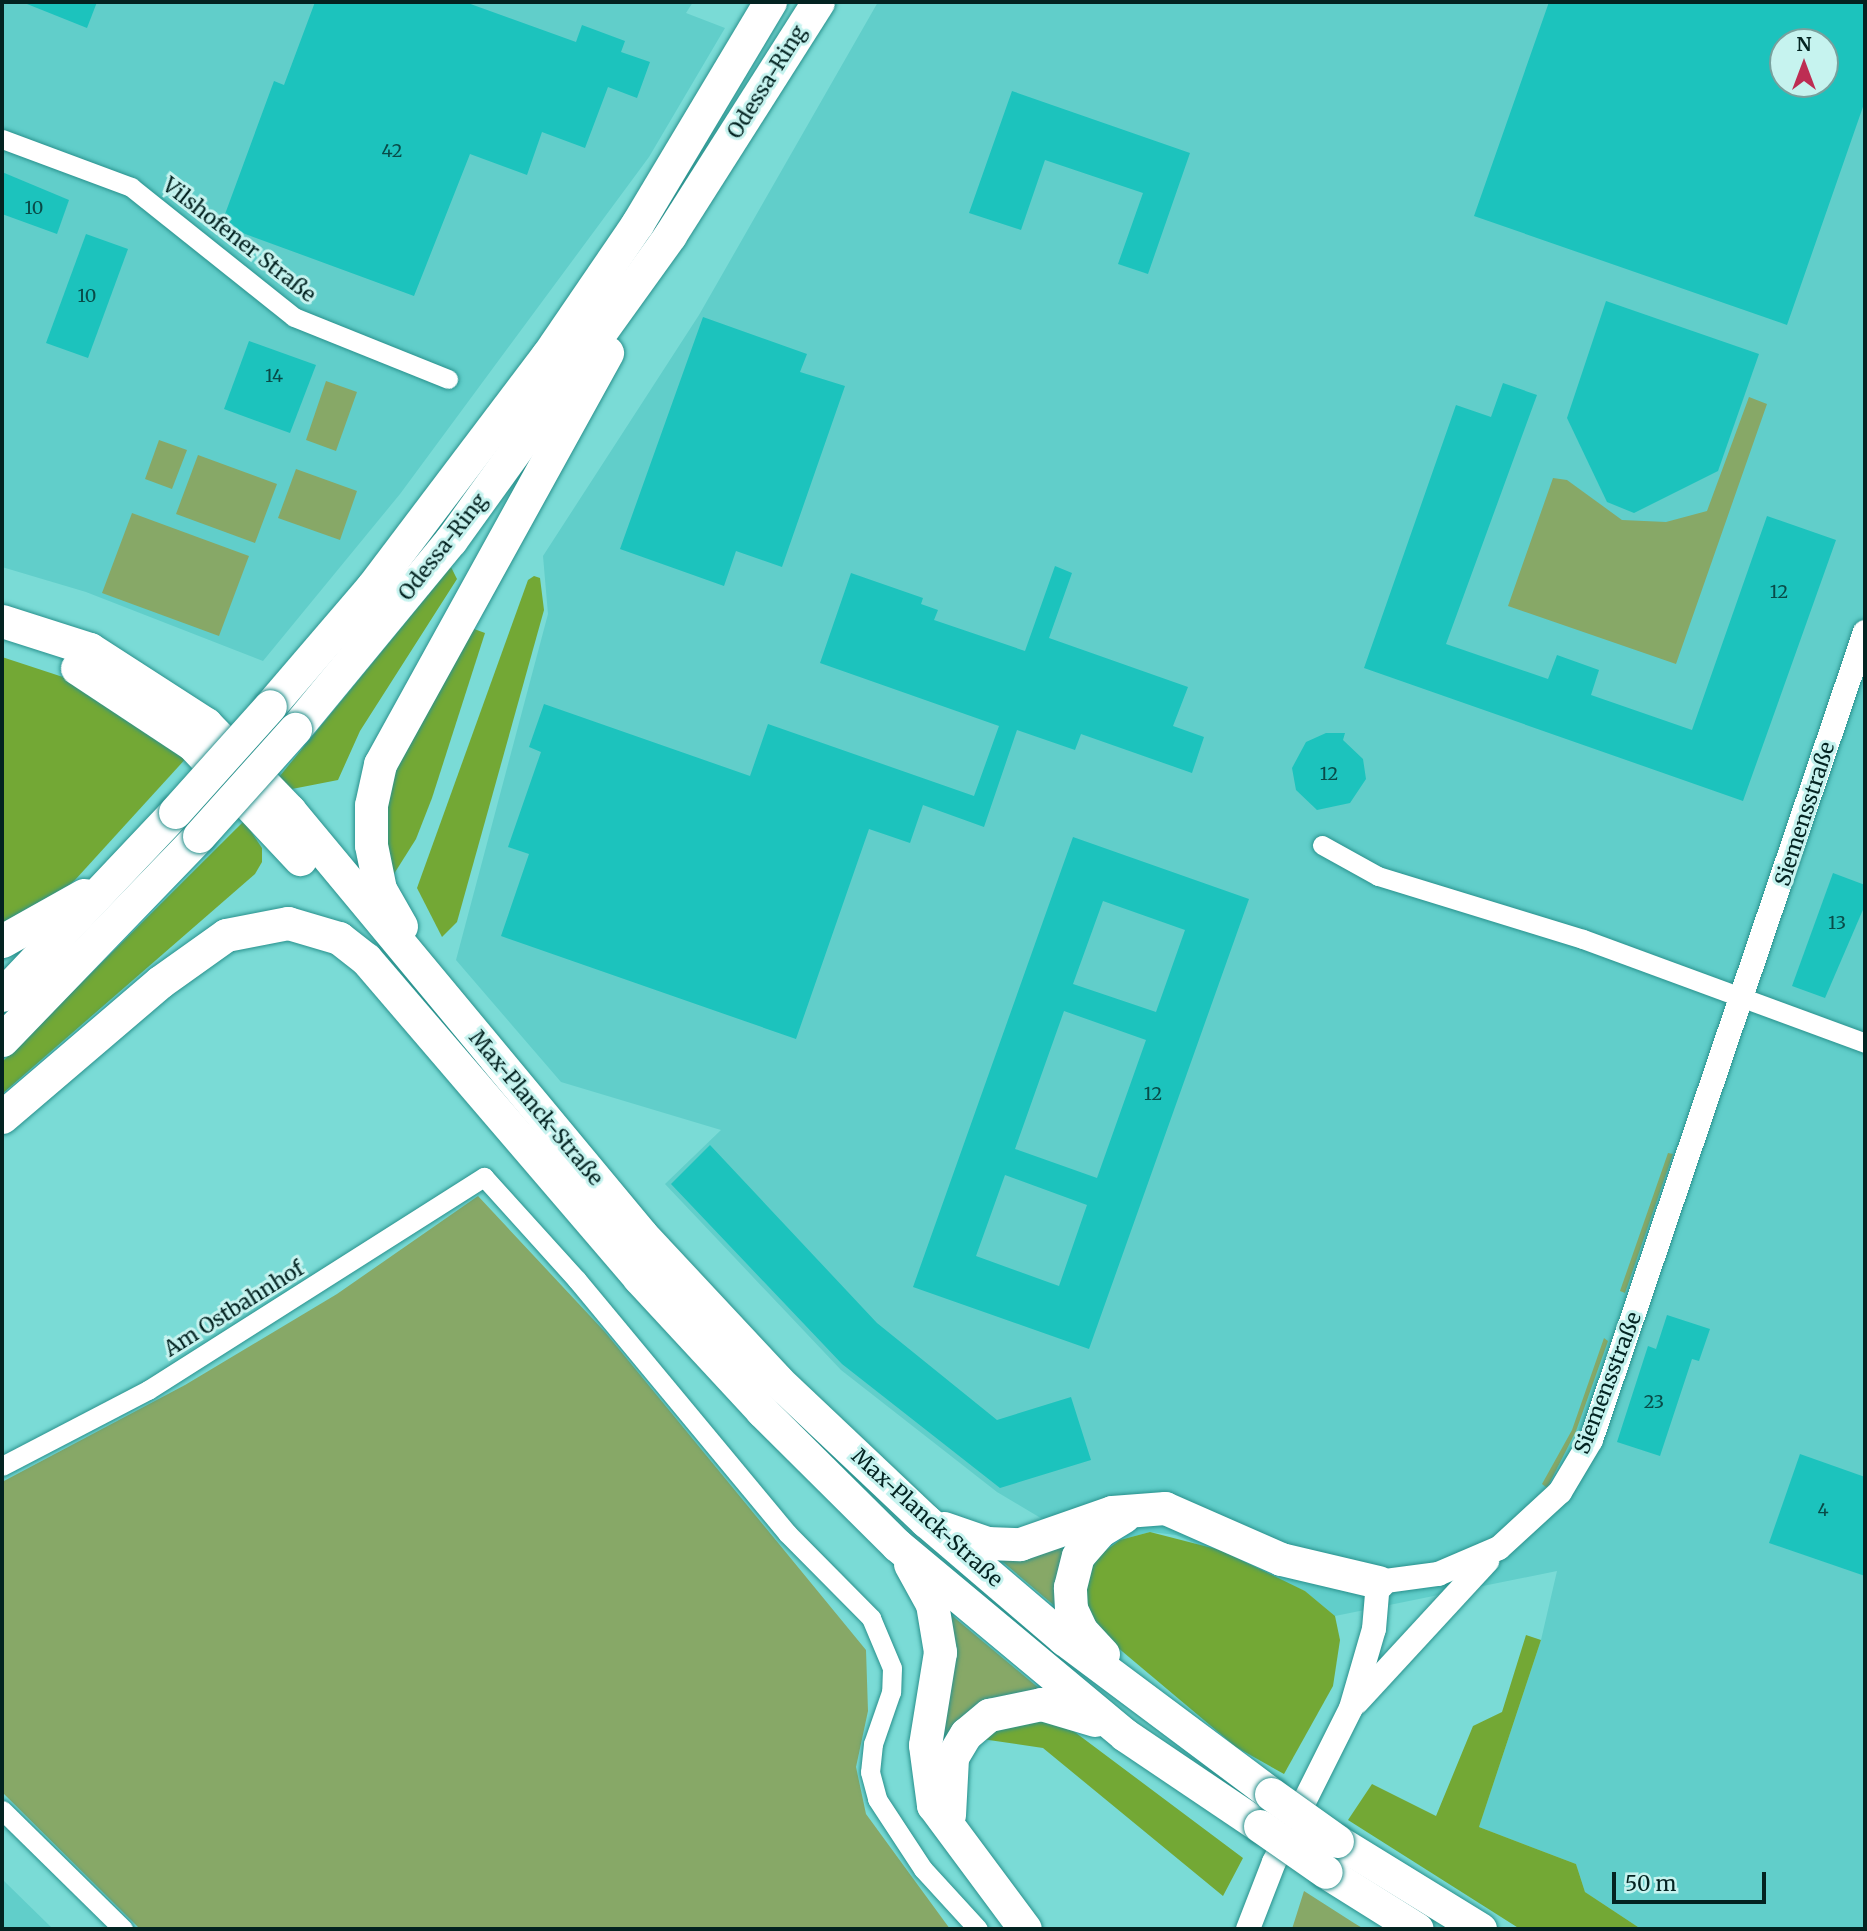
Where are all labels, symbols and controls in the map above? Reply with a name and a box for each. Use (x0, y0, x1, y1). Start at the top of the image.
street label: Odessa-Ring (722, 21, 812, 143)
north arrow (1769, 28, 1839, 98)
text: N (1796, 32, 1812, 56)
house number: 42 (382, 140, 402, 162)
street label: Vilshofener Straße (158, 172, 320, 308)
house number: 10 (25, 197, 43, 219)
house number: 10 (78, 285, 96, 307)
house number: 14 (265, 365, 283, 387)
street label: Odessa-Ring (393, 488, 493, 606)
house number: 12 (1770, 581, 1788, 603)
street label: Siemensstraße (1770, 739, 1840, 889)
house number: 12 (1320, 763, 1338, 785)
house number: 13 (1828, 912, 1846, 934)
street label: Max-Planck-Straße (464, 1025, 608, 1191)
house number: 12 (1144, 1083, 1162, 1105)
street label: Am Ostbahnhof (160, 1256, 308, 1362)
street label: Siemensstraße (1569, 1309, 1647, 1457)
house number: 23 (1644, 1391, 1664, 1413)
street label: Max-Planck-Straße (846, 1444, 1008, 1592)
house number: 4 (1817, 1499, 1829, 1521)
scale bar (1615, 1857, 1769, 1901)
text: 50 m (1625, 1870, 1676, 1897)

